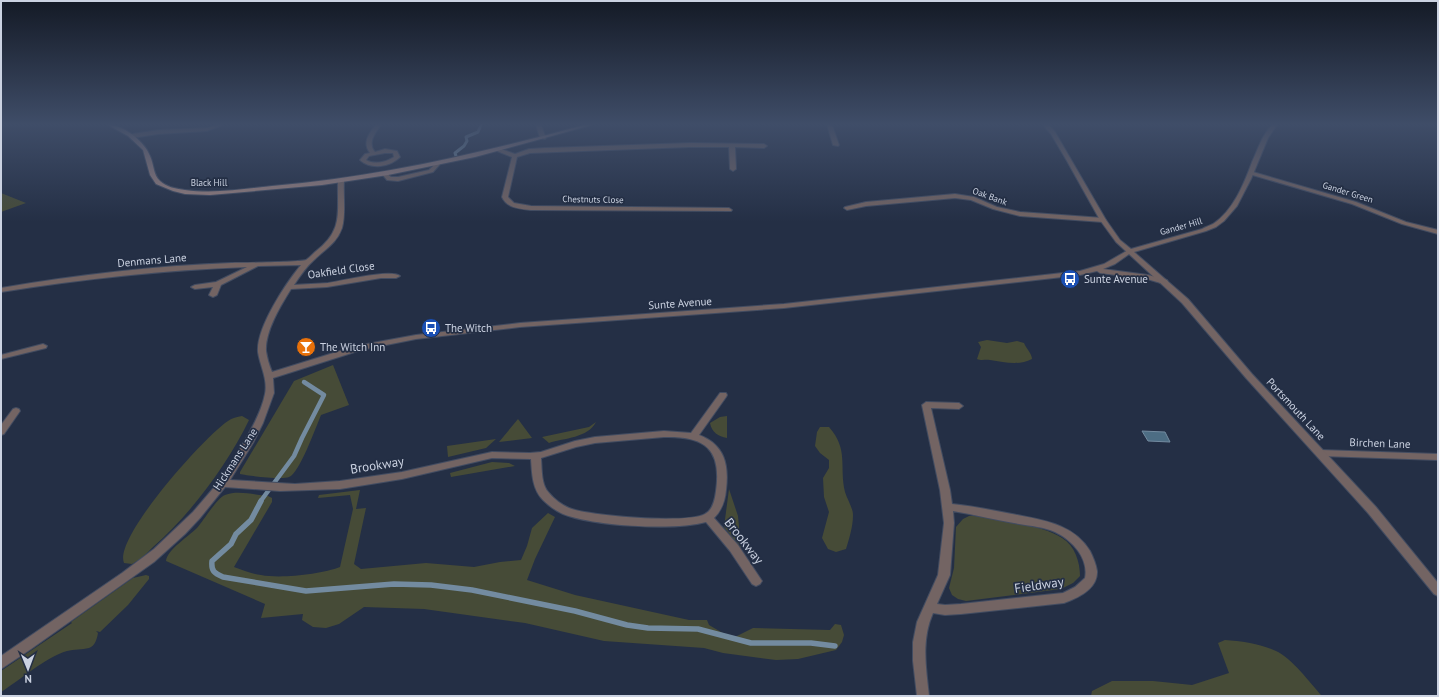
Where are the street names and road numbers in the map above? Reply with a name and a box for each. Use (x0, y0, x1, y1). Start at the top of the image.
street label: Black Hill (191, 177, 228, 188)
street label: Gander Green (1321, 179, 1375, 205)
street label: Oak Bank (971, 185, 1009, 208)
street label: Chestnuts Close (562, 193, 624, 205)
street label: Gander Hill (1159, 215, 1204, 237)
street label: Denmans Lane (117, 250, 188, 270)
street label: Oakfield Close (307, 258, 376, 282)
street label: Sunte Avenue (648, 294, 713, 312)
street label: Portsmouth Lane (1264, 375, 1329, 443)
street label: Hickmans Lane (210, 425, 260, 493)
street label: Birchen Lane (1349, 435, 1411, 451)
street label: Brookway (349, 452, 405, 478)
street label: Brookway (721, 514, 767, 568)
street label: Fieldway (1013, 573, 1065, 597)

